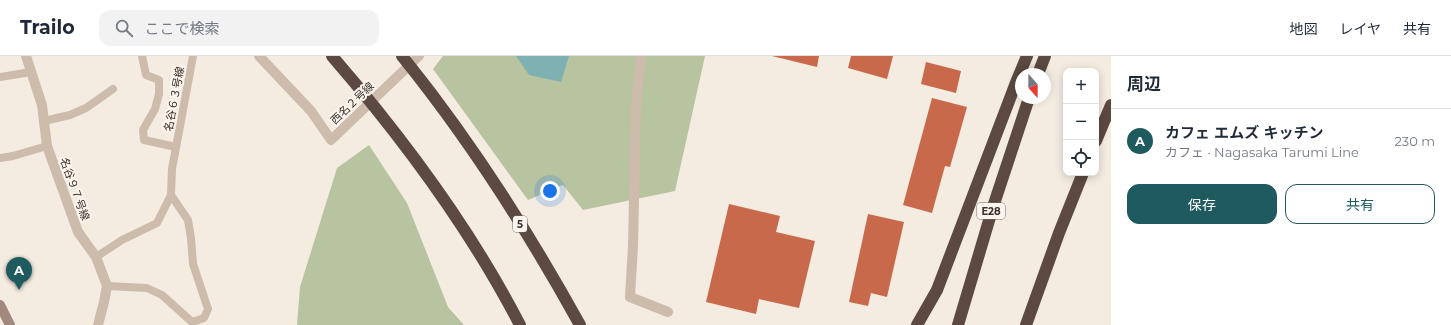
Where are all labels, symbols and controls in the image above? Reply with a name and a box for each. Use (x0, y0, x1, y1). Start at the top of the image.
search box (99, 10, 379, 46)
text: Trailo (20, 16, 75, 39)
icon: search (113, 17, 135, 39)
text: ここで検索 (145, 19, 220, 38)
text: 地図 (1289, 20, 1317, 38)
text: レイヤ (1339, 20, 1381, 38)
text: 共有 (1403, 20, 1431, 38)
street label: 名谷６３号線 (161, 65, 187, 133)
north arrow (1015, 68, 1051, 104)
map controls (1063, 68, 1099, 176)
button: + (1063, 68, 1099, 104)
text: 周辺 (1127, 74, 1161, 94)
street label: 西名２号線 (327, 79, 377, 127)
button: − (1063, 104, 1099, 140)
text: カフェ エムズ キッチン (1165, 123, 1324, 142)
text: A (1135, 133, 1145, 149)
text: 230 m (1394, 133, 1435, 149)
button: locate (1063, 140, 1099, 176)
text: カフェ · Nagasaka Tarumi Line (1165, 144, 1359, 160)
street label: 名谷９７号線 (57, 156, 93, 222)
your location (540, 181, 560, 201)
button: 保存 (1127, 184, 1277, 224)
button: 共有 (1285, 184, 1435, 224)
road number: E28 (977, 203, 1005, 219)
road number: 5 (513, 216, 527, 232)
pin: A (6, 257, 32, 290)

